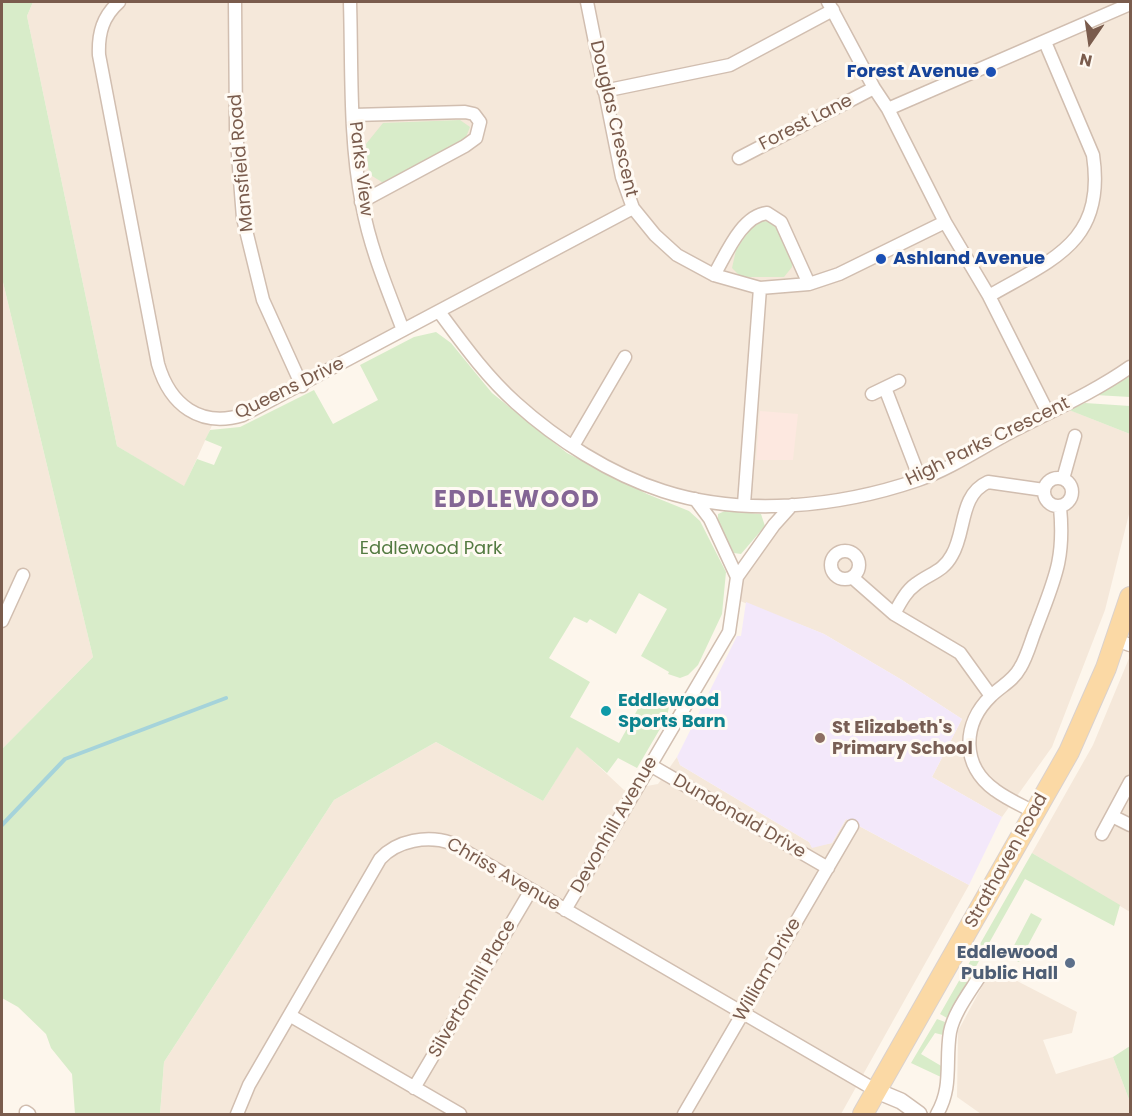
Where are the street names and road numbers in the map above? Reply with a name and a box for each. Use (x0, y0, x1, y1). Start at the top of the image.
street label: Douglas Crescent (584, 39, 642, 199)
street label: Forest Lane (756, 90, 856, 156)
street label: Mansfield Road (225, 93, 259, 233)
street label: Parks View (343, 120, 377, 218)
street label: Queens Drive (232, 353, 348, 425)
street label: High Parks Crescent (903, 393, 1073, 491)
street label: Devonhill Avenue (567, 753, 663, 897)
street label: Dundonald Drive (669, 770, 809, 864)
street label: Strathaven Road (961, 790, 1053, 932)
street label: Chriss Avenue (442, 834, 564, 916)
street label: William Drive (730, 914, 806, 1026)
street label: Silvertonhill Place (425, 916, 521, 1062)

